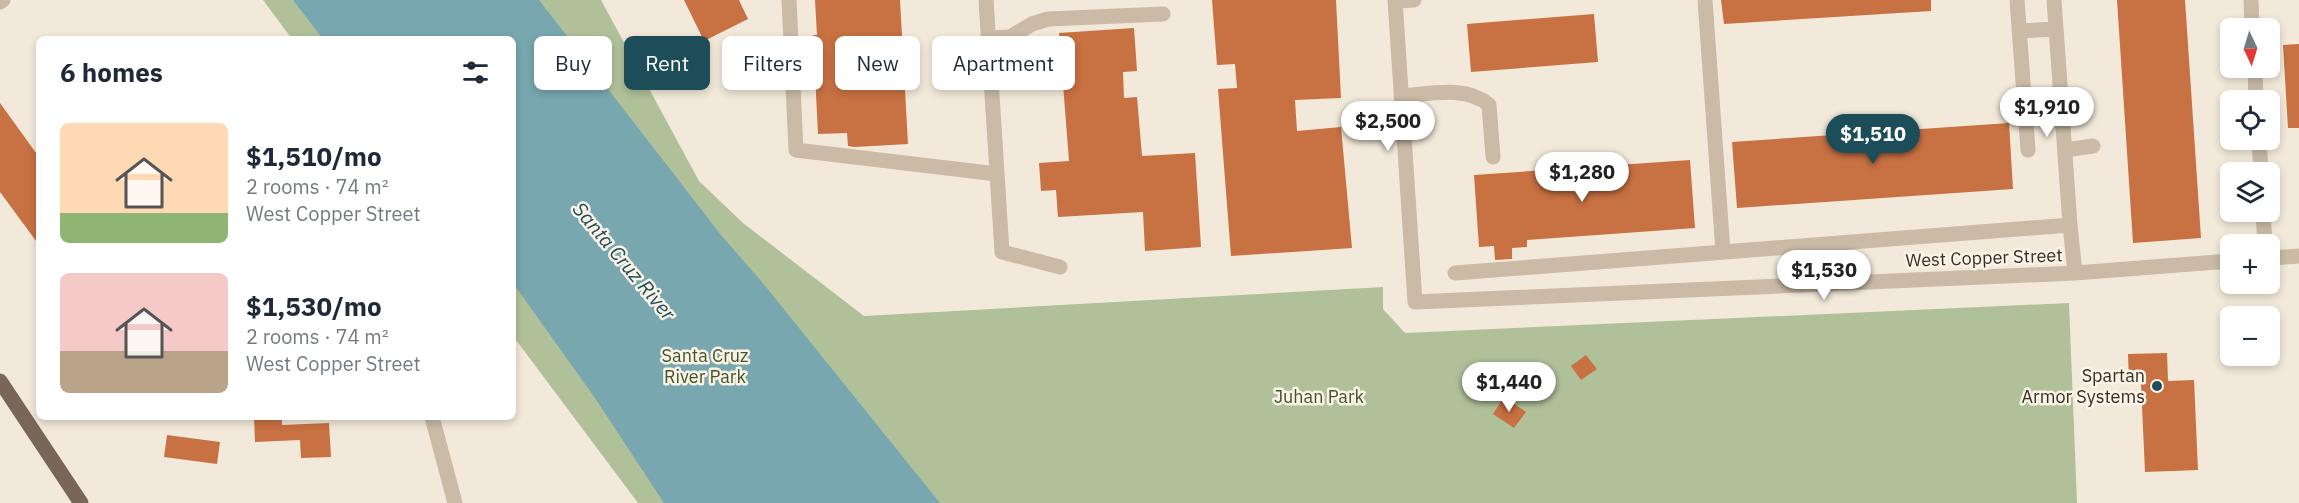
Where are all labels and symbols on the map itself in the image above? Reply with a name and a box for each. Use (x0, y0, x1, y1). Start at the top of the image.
north arrow (2220, 18, 2280, 78)
pin: $1,910 (1998, 87, 2096, 138)
pin: $2,500 (1339, 101, 1437, 152)
pin: $1,510 (1824, 114, 1922, 165)
pin: $1,280 (1533, 152, 1631, 203)
water label: Santa Cruz River (567, 196, 682, 326)
street label: West Copper Street (1905, 243, 2063, 272)
pin: $1,530 (1775, 250, 1873, 301)
park label: Santa Cruz River Park (662, 344, 748, 388)
pin: $1,440 (1460, 362, 1558, 413)
place label: Spartan Armor Systems (2022, 364, 2145, 408)
marker: Spartan Armor Systems (2150, 379, 2164, 393)
park label: Juhan Park (1274, 385, 1365, 408)

